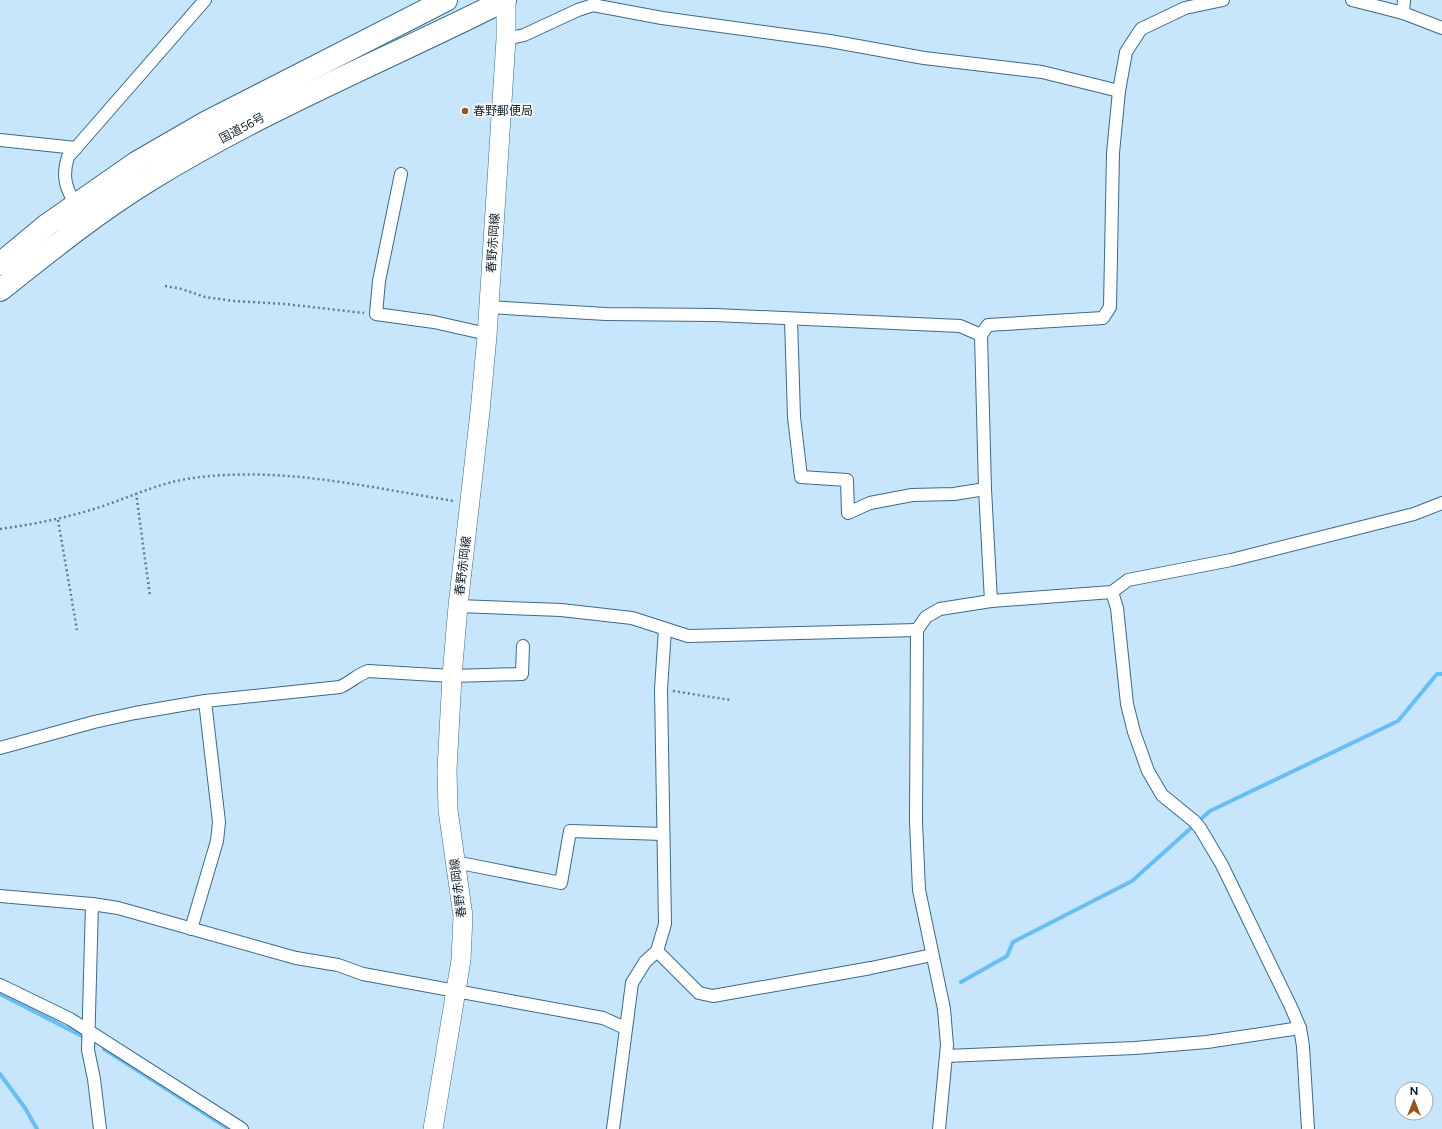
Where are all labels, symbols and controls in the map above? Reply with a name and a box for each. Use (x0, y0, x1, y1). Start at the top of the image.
place label: 春野郵便局 (473, 104, 533, 118)
marker: 春野郵便局 (460, 106, 470, 116)
street label: 国道56号 (217, 110, 267, 146)
street label: 春野赤岡線 (484, 213, 502, 273)
street label: 春野赤岡線 (452, 535, 474, 597)
street label: 春野赤岡線 (447, 857, 469, 919)
north arrow (1394, 1081, 1434, 1121)
text: N (1410, 1085, 1418, 1098)

